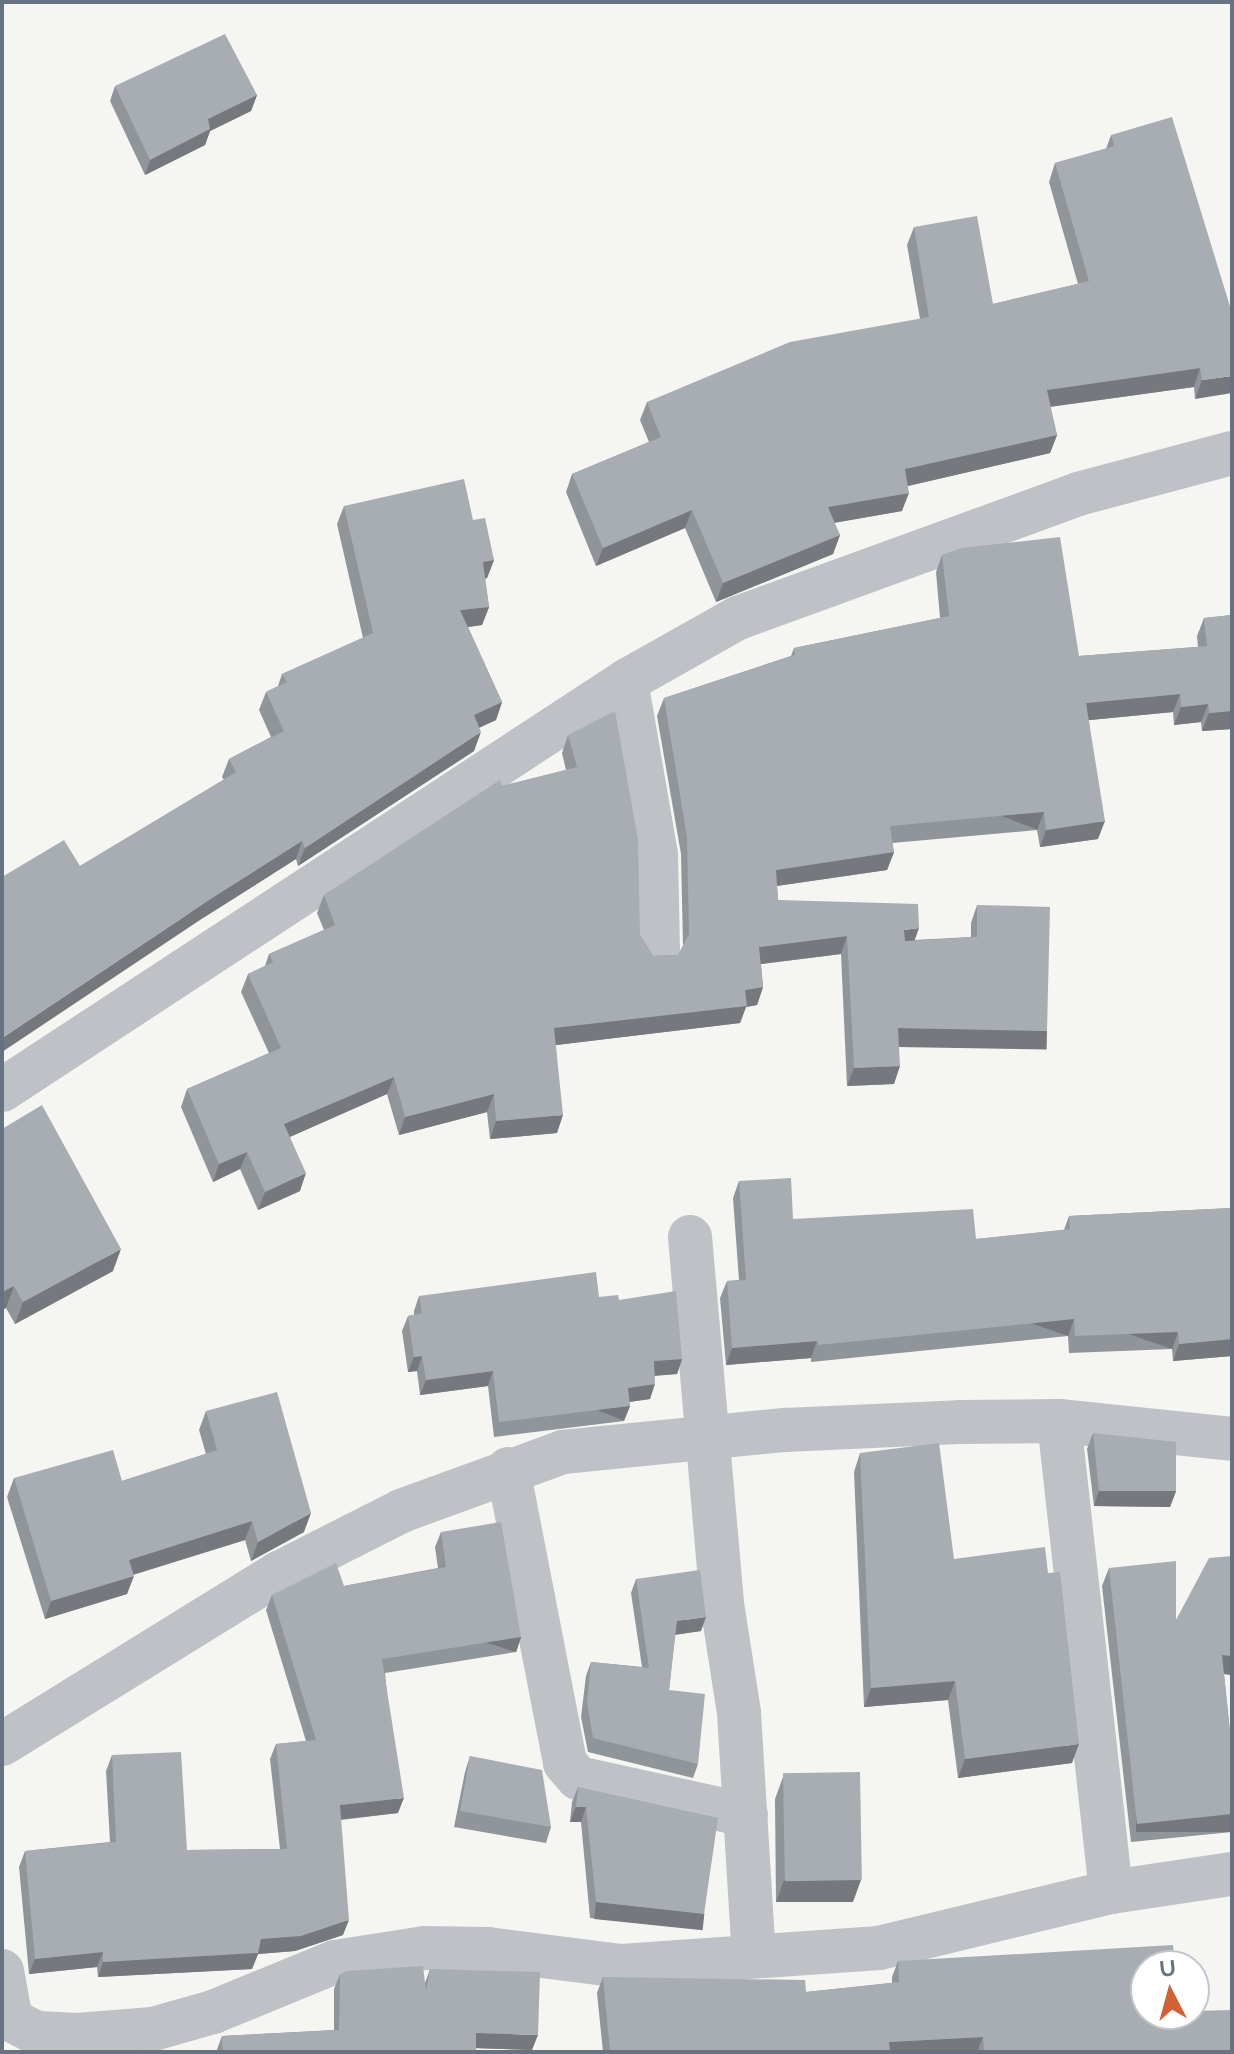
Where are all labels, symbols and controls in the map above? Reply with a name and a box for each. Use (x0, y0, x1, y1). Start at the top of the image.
north arrow (1130, 1950, 1210, 2030)
text: U (1158, 1954, 1177, 1982)

